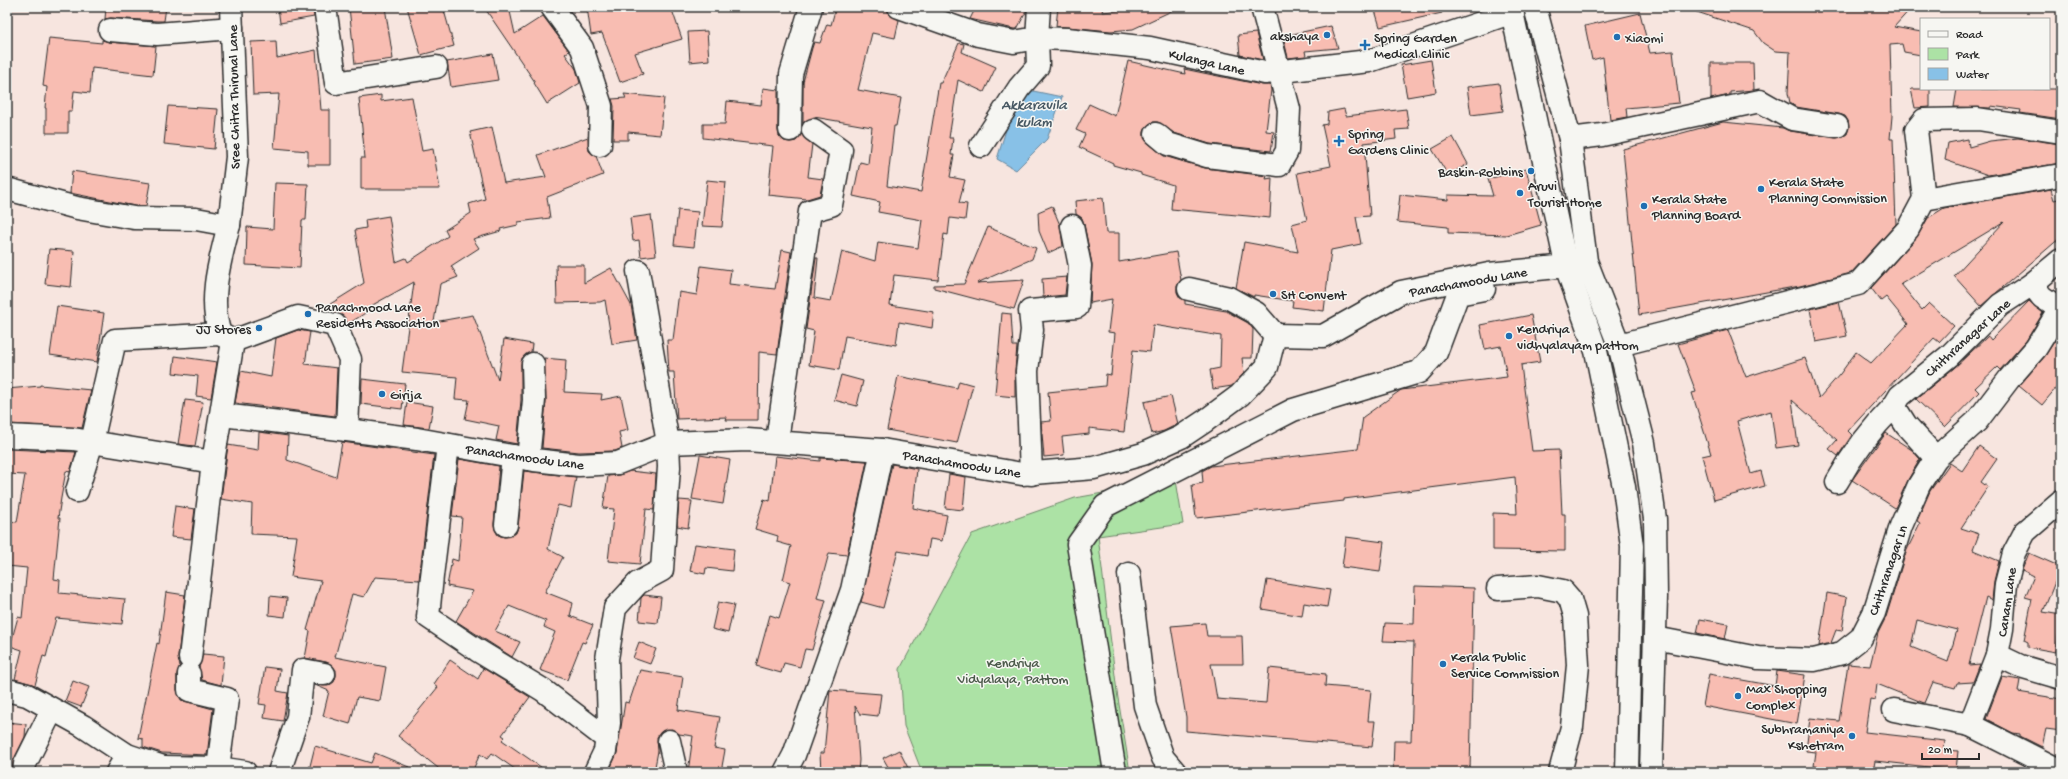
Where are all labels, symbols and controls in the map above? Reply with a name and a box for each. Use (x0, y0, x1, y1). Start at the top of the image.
legend (1920, 18, 2050, 90)
street label: Sree Chitra Thirunal Lane (226, 24, 245, 169)
place label: akshaya (1270, 29, 1320, 46)
text: Road (1956, 29, 1983, 43)
marker: akshaya (1322, 30, 1332, 40)
place label: Spring Garden Medical Clinic (1374, 31, 1457, 64)
place label: Xiaomi (1624, 31, 1663, 48)
marker: Xiaomi (1612, 32, 1622, 42)
marker: Spring Garden Medical Clinic (1359, 39, 1371, 51)
street label: Kulanga Lane (1167, 46, 1247, 81)
text: Park (1955, 49, 1981, 63)
text: Water (1956, 69, 1990, 83)
water label: Akkaravila kulam (1001, 97, 1069, 132)
place label: Spring Gardens Clinic (1348, 127, 1430, 160)
marker: Spring Gardens Clinic (1333, 135, 1345, 147)
place label: Baskin-Robbins (1437, 165, 1524, 182)
marker: Baskin-Robbins (1526, 166, 1536, 176)
place label: Kerala State Planning Commission (1768, 175, 1887, 208)
place label: Aruvi Tourist Home (1527, 179, 1603, 212)
marker: Kerala State Planning Commission (1756, 184, 1766, 194)
marker: Aruvi Tourist Home (1515, 188, 1525, 198)
place label: Kerala State Planning Board (1651, 192, 1742, 225)
marker: Kerala State Planning Board (1639, 201, 1649, 211)
street label: Panachamoodu Lane (1407, 265, 1529, 302)
place label: SH Convent (1281, 288, 1347, 305)
marker: SH Convent (1268, 289, 1278, 299)
street label: Chithranagar Lane (1922, 295, 2016, 382)
place label: Panachmood Lane Residents Association (315, 300, 439, 333)
marker: Panachmood Lane Residents Association (303, 309, 313, 319)
place label: JJ Stores (196, 322, 252, 339)
place label: Kendriya vidhyalayam pattom (1517, 322, 1639, 355)
marker: JJ Stores (254, 323, 264, 333)
marker: Kendriya vidhyalayam pattom (1504, 331, 1514, 341)
place label: Girija (390, 388, 423, 405)
marker: Girija (377, 389, 387, 399)
street label: Panachamoodu Lane (463, 442, 586, 475)
street label: Panachamoodu Lane (900, 448, 1023, 483)
street label: Chithranagar Ln (1866, 523, 1913, 618)
street label: Canam Lane (1995, 566, 2022, 638)
place label: Kerala Public Service Commission (1451, 650, 1560, 683)
park label: Kendriya Vidyalaya, Pattom (956, 656, 1069, 689)
marker: Kerala Public Service Commission (1438, 659, 1448, 669)
place label: Max Shopping Complex (1746, 682, 1827, 715)
marker: Max Shopping Complex (1733, 691, 1743, 701)
place label: Subhramaniya Kshetram (1761, 722, 1845, 755)
marker: Subhramaniya Kshetram (1847, 731, 1857, 741)
scale bar (1922, 735, 1979, 761)
text: 20 m (1928, 744, 1953, 758)

